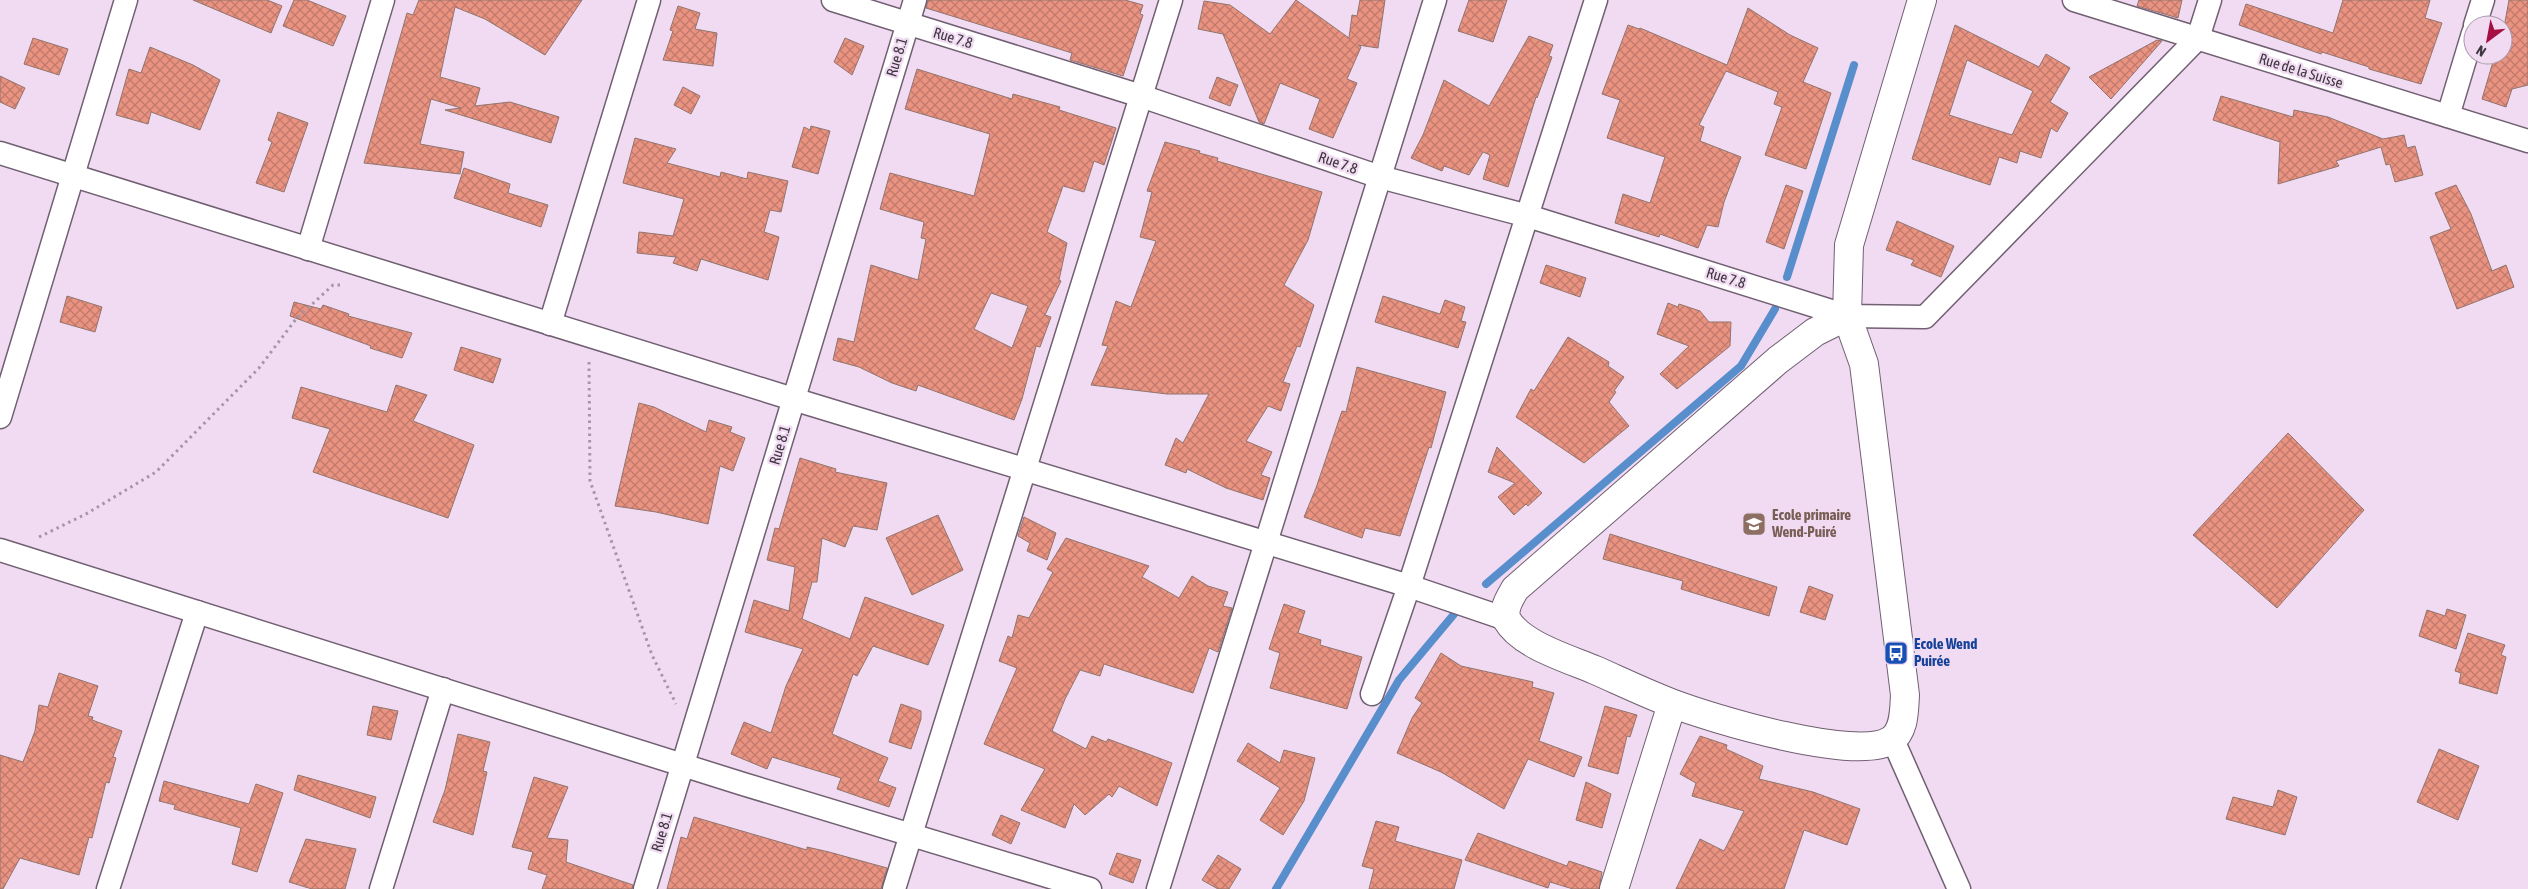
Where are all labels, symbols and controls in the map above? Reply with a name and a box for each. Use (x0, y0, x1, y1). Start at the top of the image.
north arrow (2463, 15, 2513, 65)
street label: Rue 7.8 (931, 23, 975, 52)
street label: Rue 8.1 (882, 35, 911, 79)
text: N (2473, 42, 2489, 60)
street label: Rue de la Suisse (2257, 50, 2345, 91)
street label: Rue 7.8 (1316, 148, 1360, 177)
street label: Rue 7.8 (1704, 263, 1748, 292)
street label: Rue 8.1 (765, 423, 794, 467)
place label: Ecole primaire Wend-Puiré (1771, 506, 1851, 540)
school or university icon: Ecole primaire Wend-Puiré (1741, 511, 1767, 537)
place label: Ecole Wend Puirée (1914, 635, 1977, 669)
bus stop icon: Ecole Wend Puirée (1883, 640, 1909, 666)
street label: Rue 8.1 (647, 810, 676, 854)

